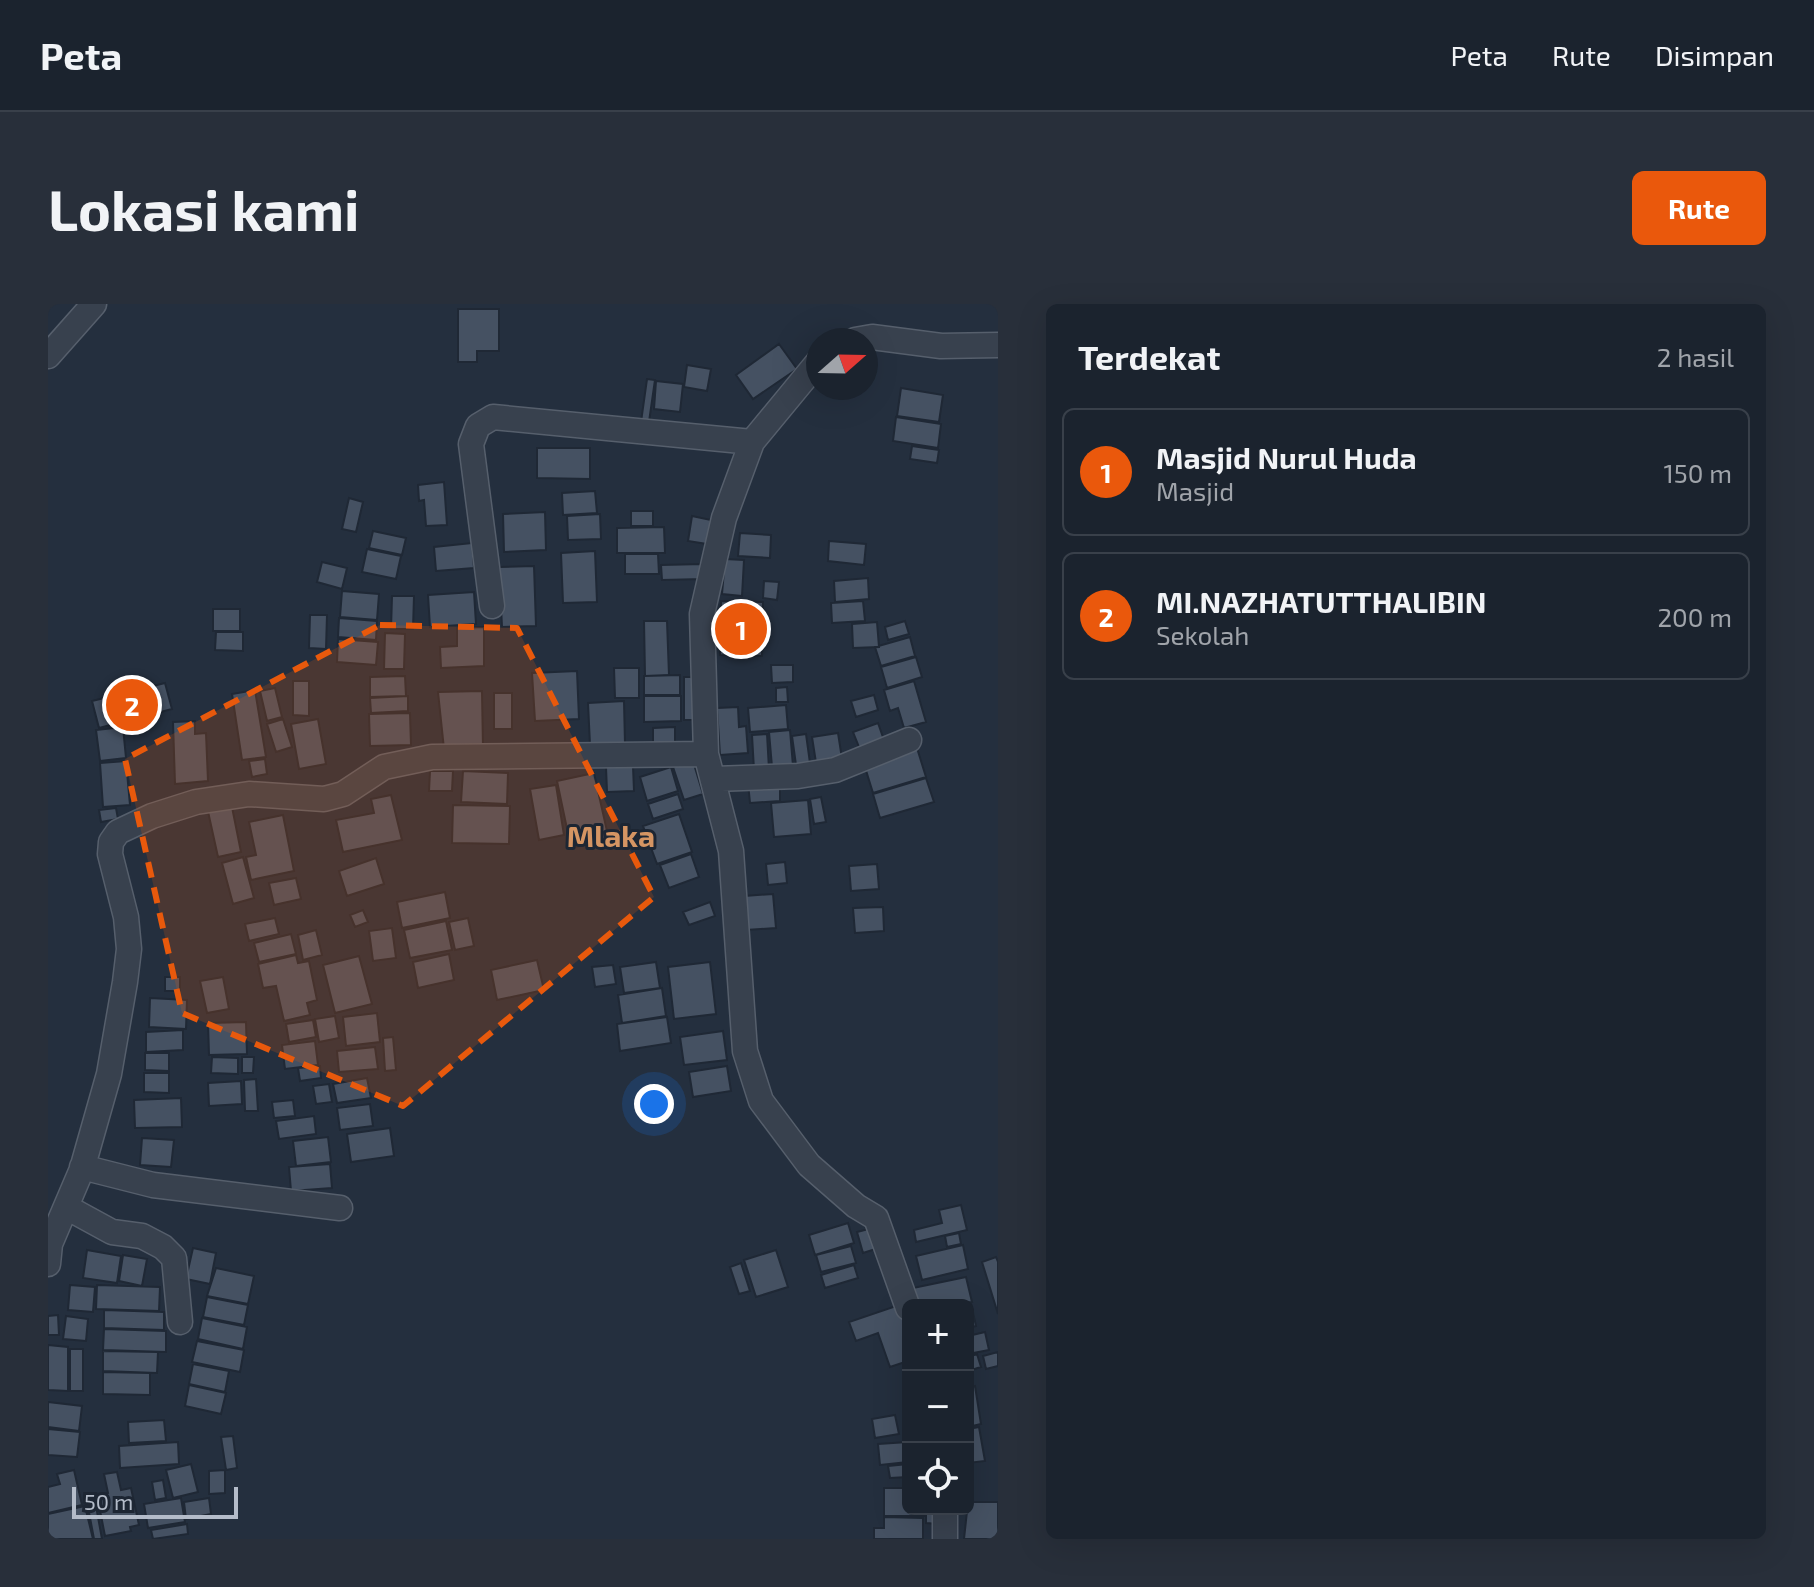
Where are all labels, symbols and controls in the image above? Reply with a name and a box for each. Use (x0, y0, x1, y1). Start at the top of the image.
text: Peta (40, 32, 122, 78)
text: Peta (1450, 38, 1508, 72)
text: Rute (1552, 38, 1611, 72)
text: Disimpan (1655, 38, 1774, 72)
button: Rute (1632, 171, 1766, 245)
text: Lokasi kami (48, 175, 360, 242)
north arrow (806, 328, 878, 400)
text: Terdekat (1078, 336, 1220, 377)
text: 2 hasil (1657, 341, 1734, 372)
text: Masjid Nurul Huda (1156, 439, 1417, 475)
text: 1 (1100, 457, 1112, 488)
text: 150 m (1663, 457, 1732, 488)
text: Masjid (1156, 475, 1234, 506)
text: MI.NAZHATUTTHALIBIN (1156, 583, 1486, 619)
pin: 1 (715, 599, 767, 659)
text: 2 (1098, 601, 1114, 632)
text: 200 m (1657, 601, 1732, 632)
text: Sekolah (1156, 619, 1249, 650)
pin: 2 (106, 675, 158, 735)
district label: Mlaka (567, 817, 655, 853)
your location (634, 1084, 674, 1124)
map controls (902, 1299, 974, 1515)
button: + (902, 1299, 974, 1371)
button: − (902, 1371, 974, 1443)
button: locate (902, 1443, 974, 1515)
scale bar (72, 1483, 238, 1519)
text: 50 m (84, 1488, 133, 1514)

